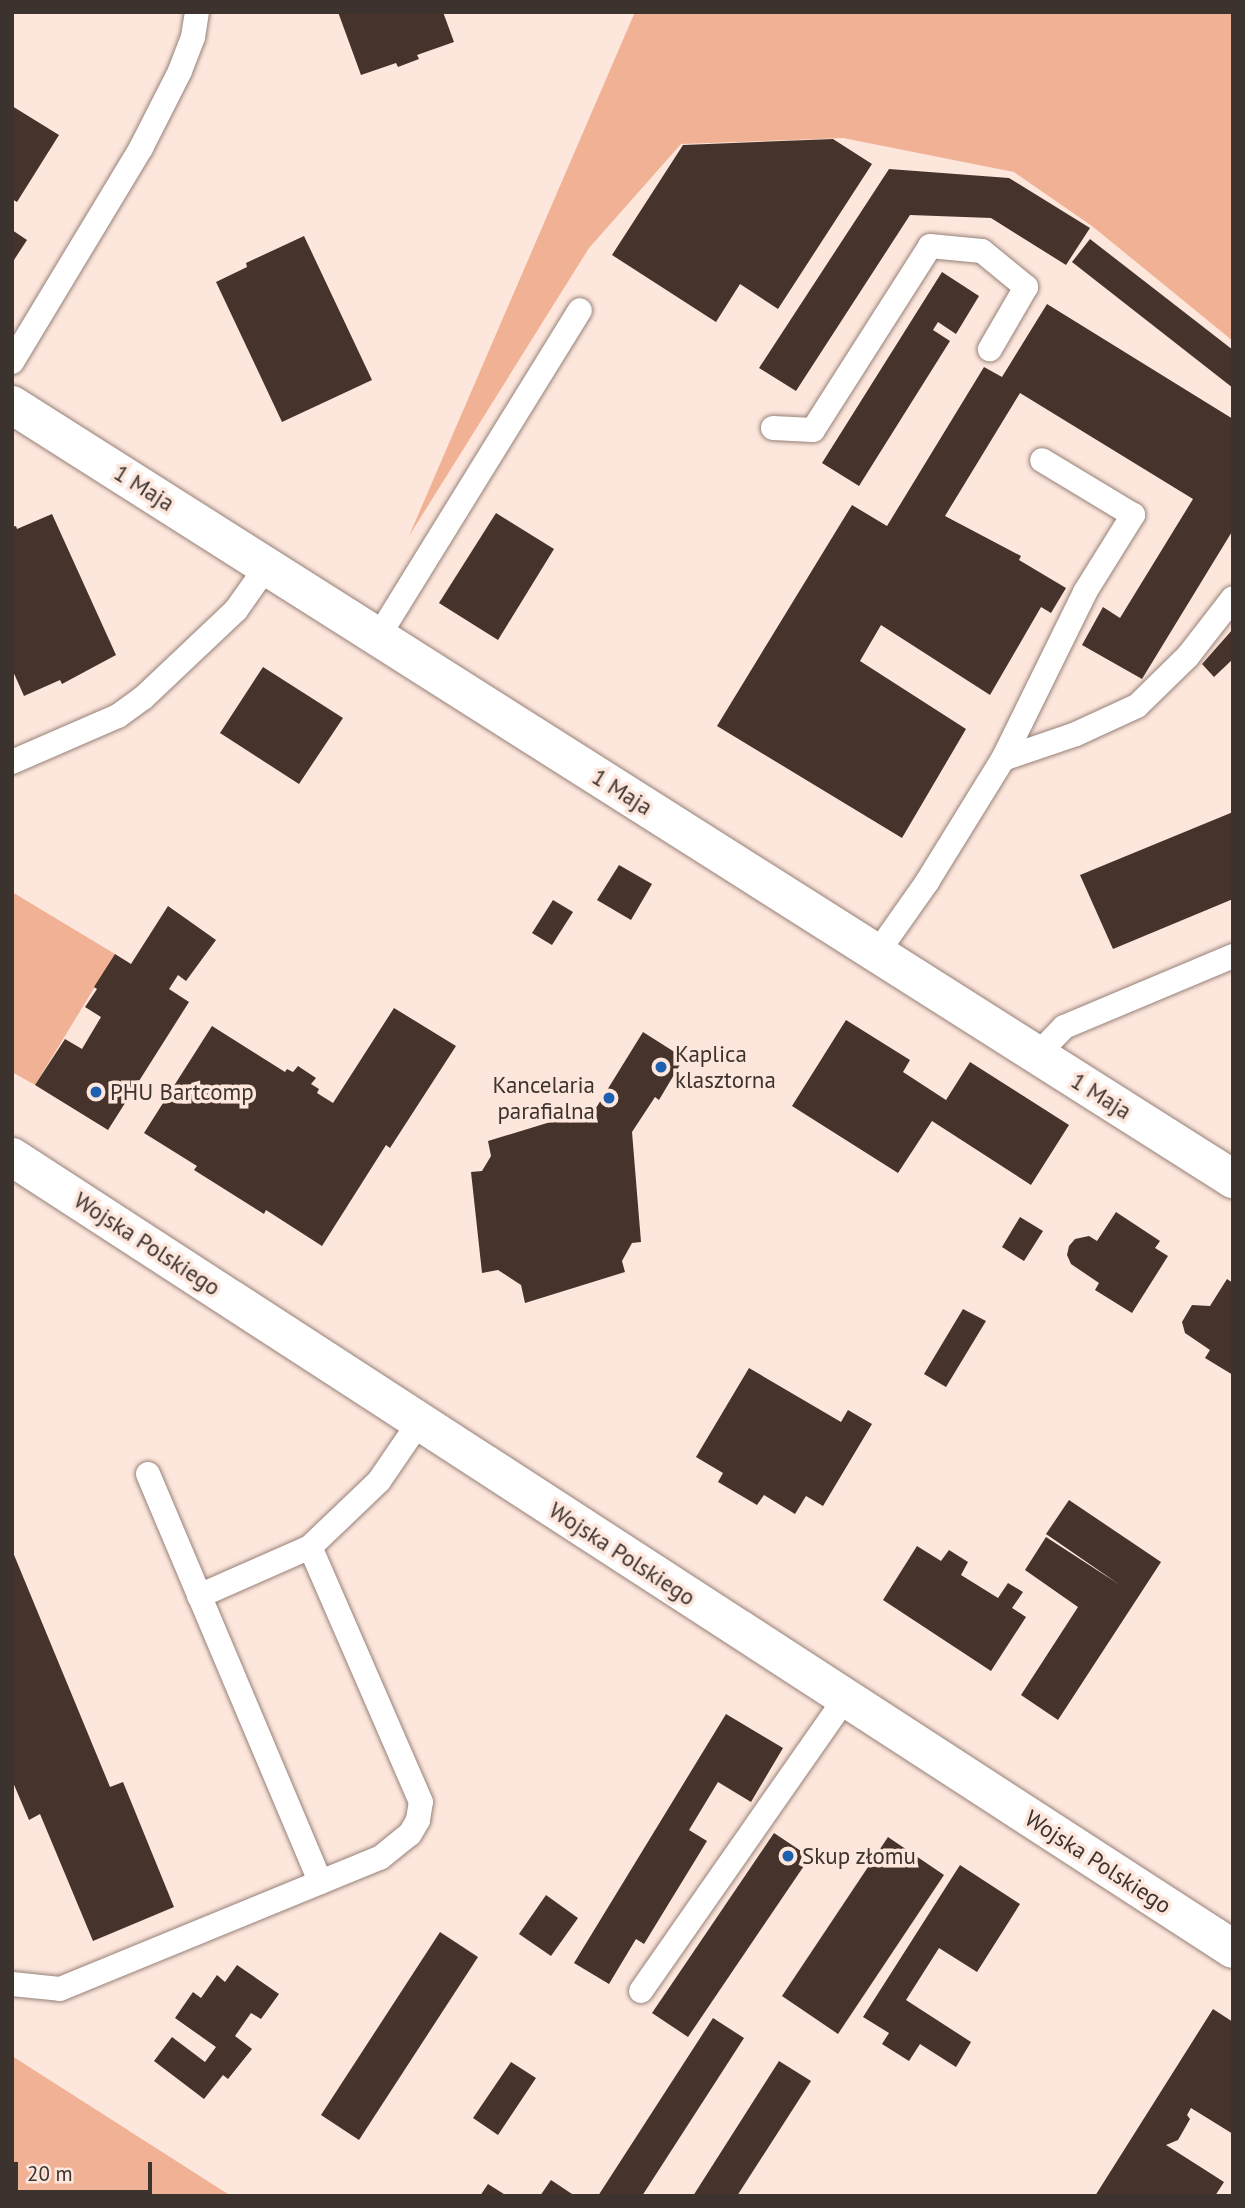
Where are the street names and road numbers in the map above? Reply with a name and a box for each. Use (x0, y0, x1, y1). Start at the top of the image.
street label: 1 Maja (109, 459, 179, 517)
street label: 1 Maja (587, 763, 657, 821)
street label: 1 Maja (1066, 1067, 1136, 1125)
street label: Wojska Polskiego (69, 1186, 225, 1302)
street label: Wojska Polskiego (544, 1496, 700, 1612)
street label: Wojska Polskiego (1020, 1804, 1176, 1920)

